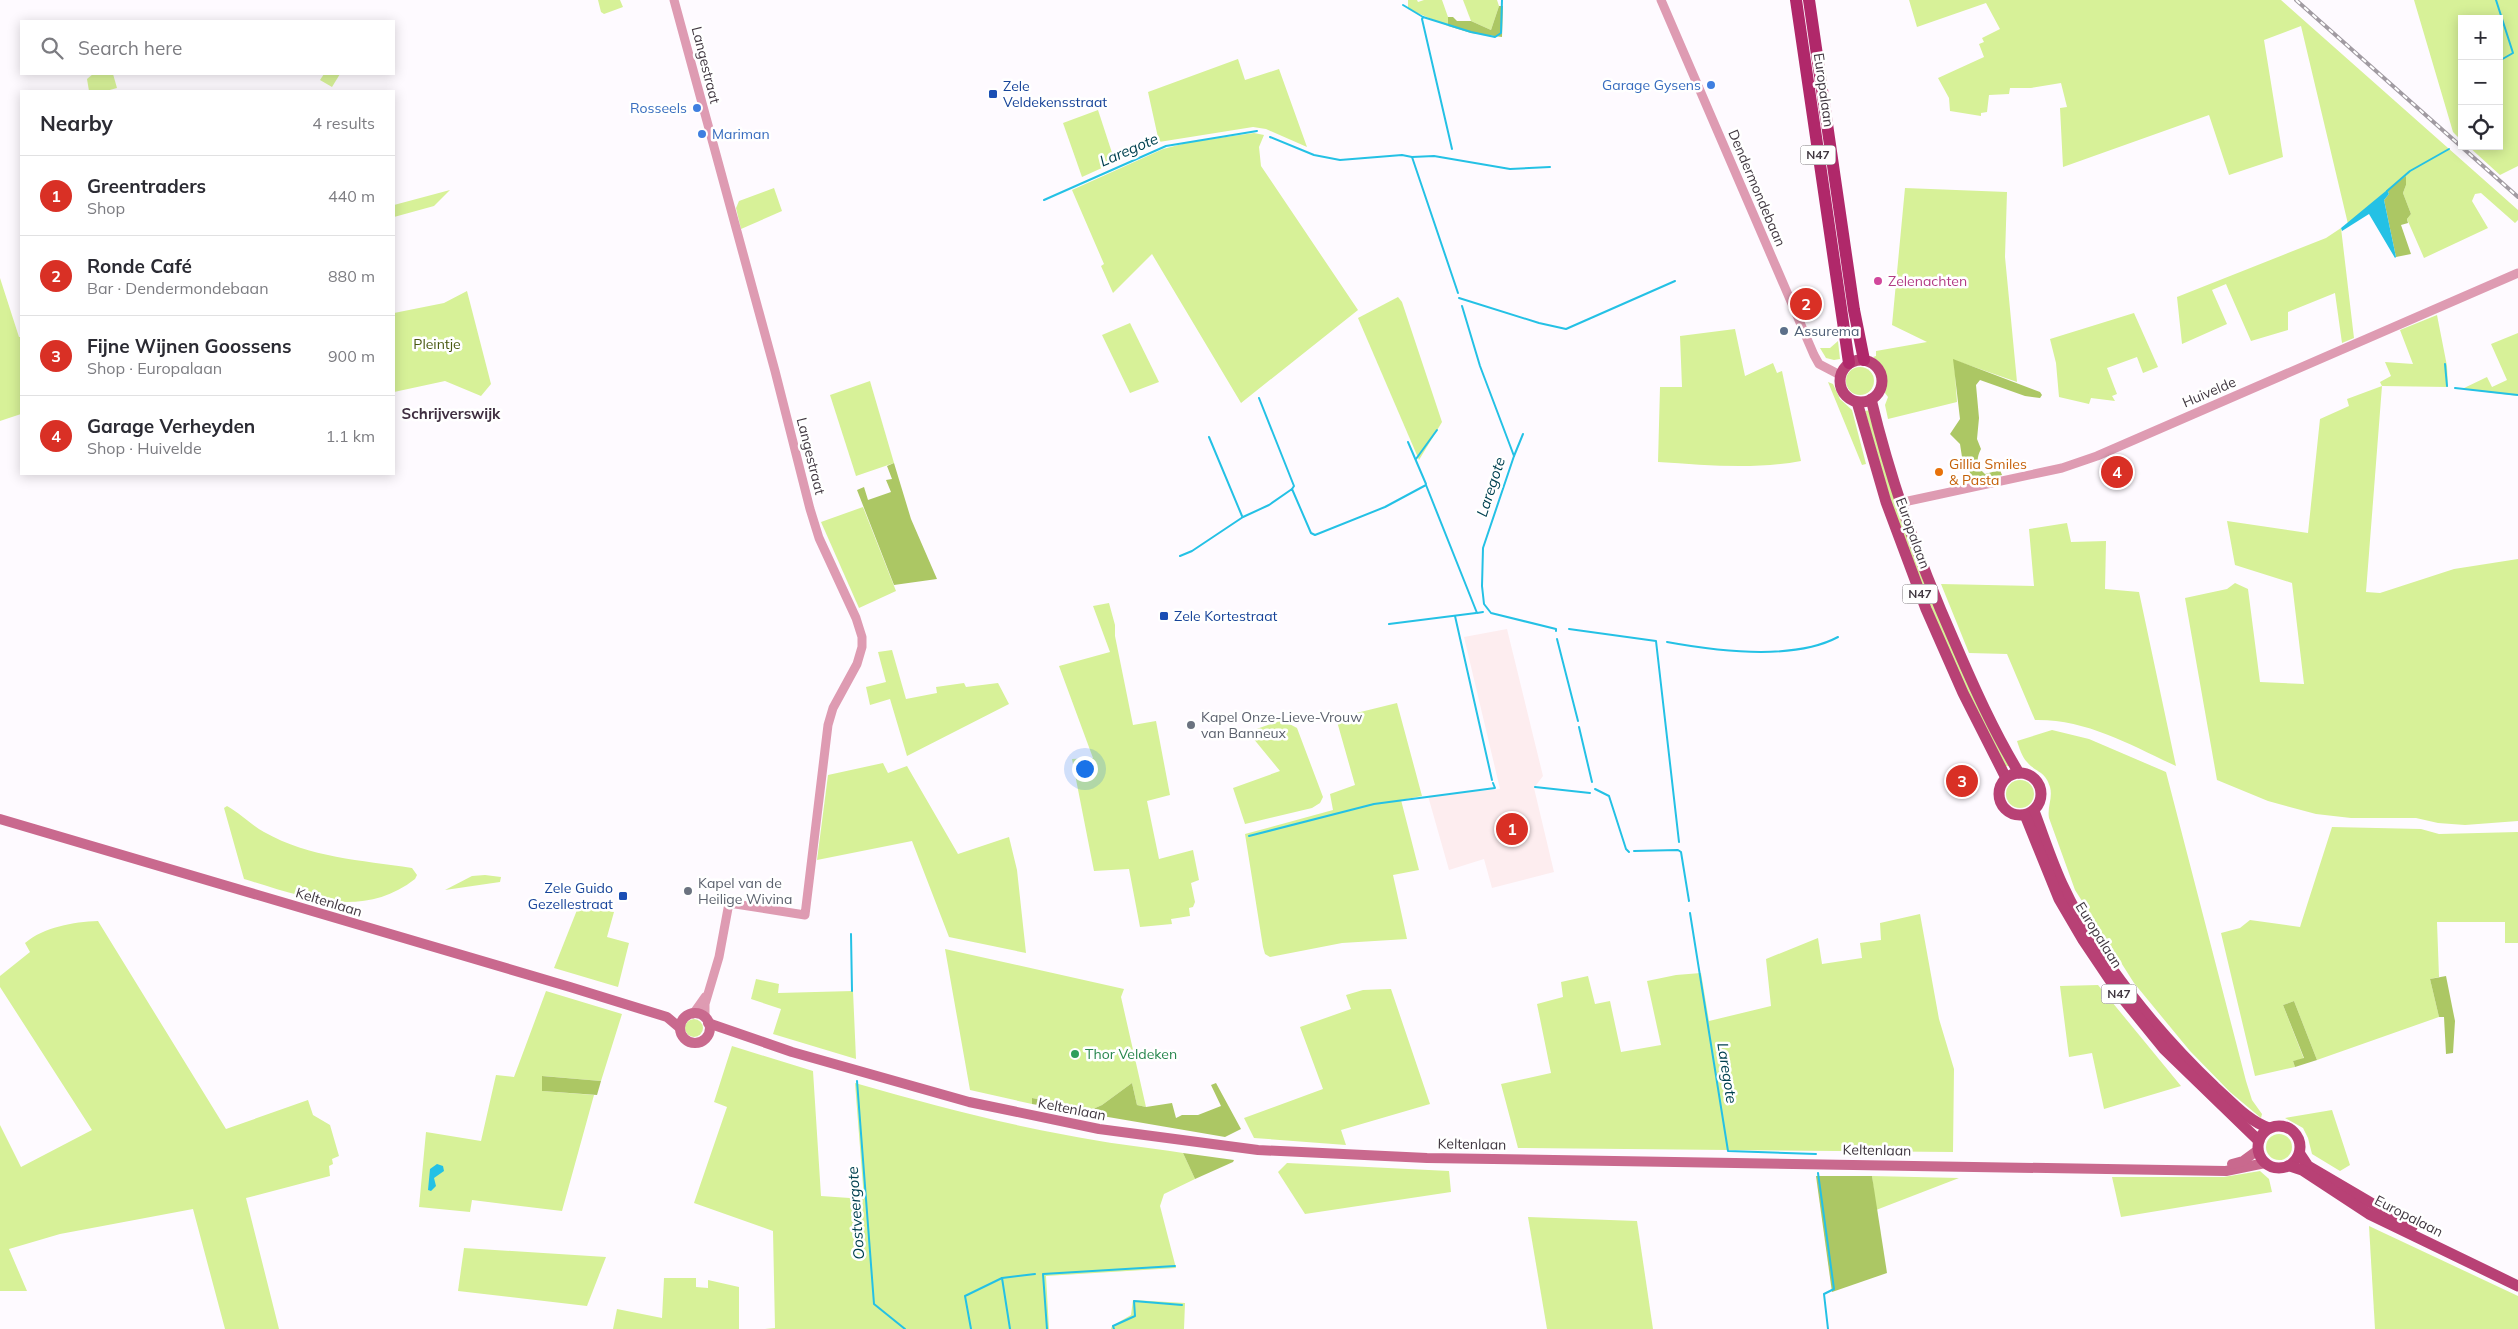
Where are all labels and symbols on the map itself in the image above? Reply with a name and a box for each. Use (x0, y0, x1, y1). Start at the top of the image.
street label: Langestraat (688, 25, 724, 105)
street label: Europalaan (1810, 52, 1838, 128)
place label: Garage Gysens (1602, 76, 1701, 94)
place label: Zele Veldekensstraat (1003, 77, 1107, 111)
marker: Garage Gysens (1705, 79, 1717, 91)
marker: Zele Veldekensstraat (987, 88, 999, 100)
place label: Rosseels (630, 99, 687, 117)
marker: Rosseels (691, 102, 703, 114)
place label: Mariman (712, 125, 770, 143)
street label: Dendermondebaan (1724, 127, 1790, 249)
marker: Mariman (696, 128, 708, 140)
water label: Laregote (1097, 129, 1161, 170)
road number: N47 (1800, 146, 1836, 164)
place label: Zelenachten (1888, 272, 1967, 290)
marker: Zelenachten (1872, 275, 1884, 287)
pin: 2 (1790, 285, 1822, 323)
place label: Assurema (1794, 322, 1859, 340)
marker: Assurema (1778, 325, 1790, 337)
park label: Pleintje (413, 335, 461, 353)
street label: Huivelde (2180, 373, 2238, 411)
district label: Schrijverswijk (402, 404, 501, 423)
street label: Langestraat (793, 416, 829, 496)
pin: 4 (2101, 453, 2133, 491)
water label: Laregote (1472, 455, 1509, 519)
place label: Gillia Smiles & Pasta (1949, 455, 2027, 489)
marker: Gillia Smiles & Pasta (1933, 466, 1945, 478)
street label: Europalaan (1892, 495, 1934, 571)
road number: N47 (1902, 584, 1938, 604)
place label: Zele Kortestraat (1174, 607, 1278, 625)
marker: Zele Kortestraat (1158, 610, 1170, 622)
place label: Kapel Onze-Lieve-Vrouw van Banneux (1201, 708, 1362, 742)
marker: Kapel Onze-Lieve-Vrouw van Banneux (1185, 719, 1197, 731)
your location (1072, 756, 1098, 782)
pin: 3 (1946, 762, 1978, 800)
pin: 1 (1496, 810, 1528, 848)
place label: Kapel van de Heilige Wivina (698, 874, 792, 908)
place label: Zele Guido Gezellestraat (528, 879, 613, 913)
street label: Keltenlaan (294, 883, 364, 921)
marker: Kapel van de Heilige Wivina (682, 885, 694, 897)
marker: Zele Guido Gezellestraat (617, 890, 629, 902)
street label: Europalaan (2072, 899, 2126, 971)
road number: N47 (2102, 984, 2136, 1004)
water label: Laregote (1713, 1041, 1742, 1105)
place label: Thor Veldeken (1085, 1045, 1177, 1063)
marker: Thor Veldeken (1069, 1048, 1081, 1060)
street label: Keltenlaan (1037, 1094, 1107, 1124)
street label: Keltenlaan (1438, 1134, 1506, 1154)
street label: Keltenlaan (1843, 1140, 1911, 1160)
water label: Oostveergote (843, 1166, 868, 1260)
street label: Europalaan (2372, 1191, 2446, 1241)

